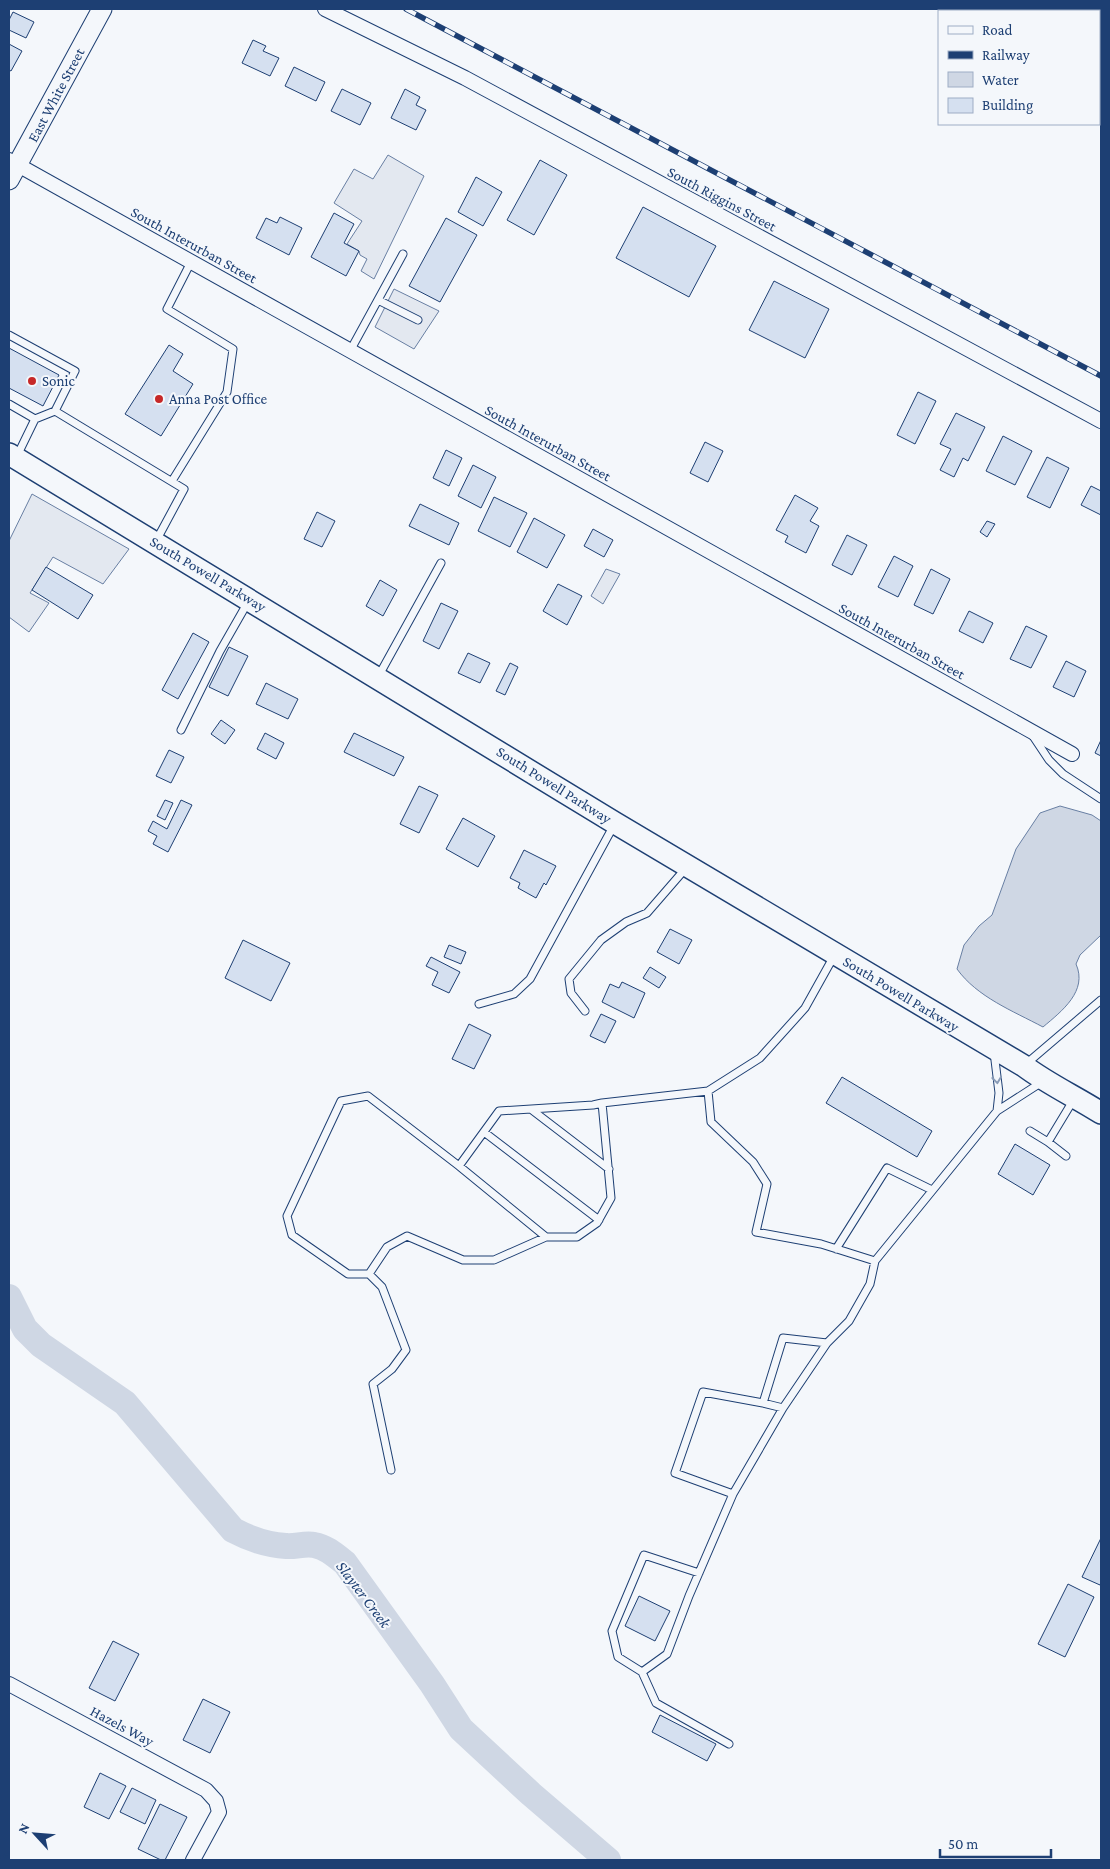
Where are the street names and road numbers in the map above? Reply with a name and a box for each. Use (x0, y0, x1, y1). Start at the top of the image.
street label: East White Street (25, 44, 88, 145)
street label: South Riggins Street (664, 164, 780, 236)
street label: South Interurban Street (128, 204, 261, 287)
street label: South Interurban Street (482, 402, 615, 485)
street label: South Powell Parkway (147, 533, 269, 616)
street label: South Interurban Street (836, 600, 969, 683)
street label: South Powell Parkway (493, 743, 614, 828)
street label: South Powell Parkway (840, 953, 962, 1036)
street label: Hazels Way (87, 1703, 156, 1750)

